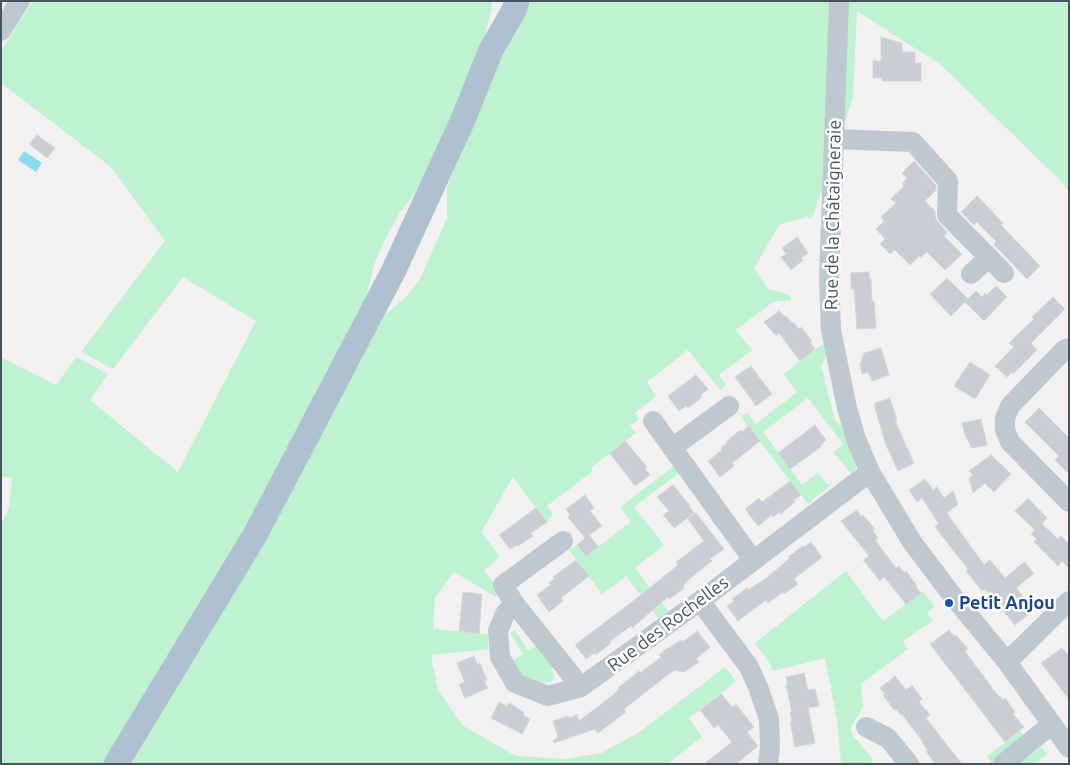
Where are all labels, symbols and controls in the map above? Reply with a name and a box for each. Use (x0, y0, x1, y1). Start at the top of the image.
street label: Rue de la Châtaigneraie (821, 120, 845, 310)
street label: Rue des Rochelles (603, 572, 733, 676)
place label: Petit Anjou (959, 592, 1055, 614)
marker: Petit Anjou (943, 597, 955, 609)

